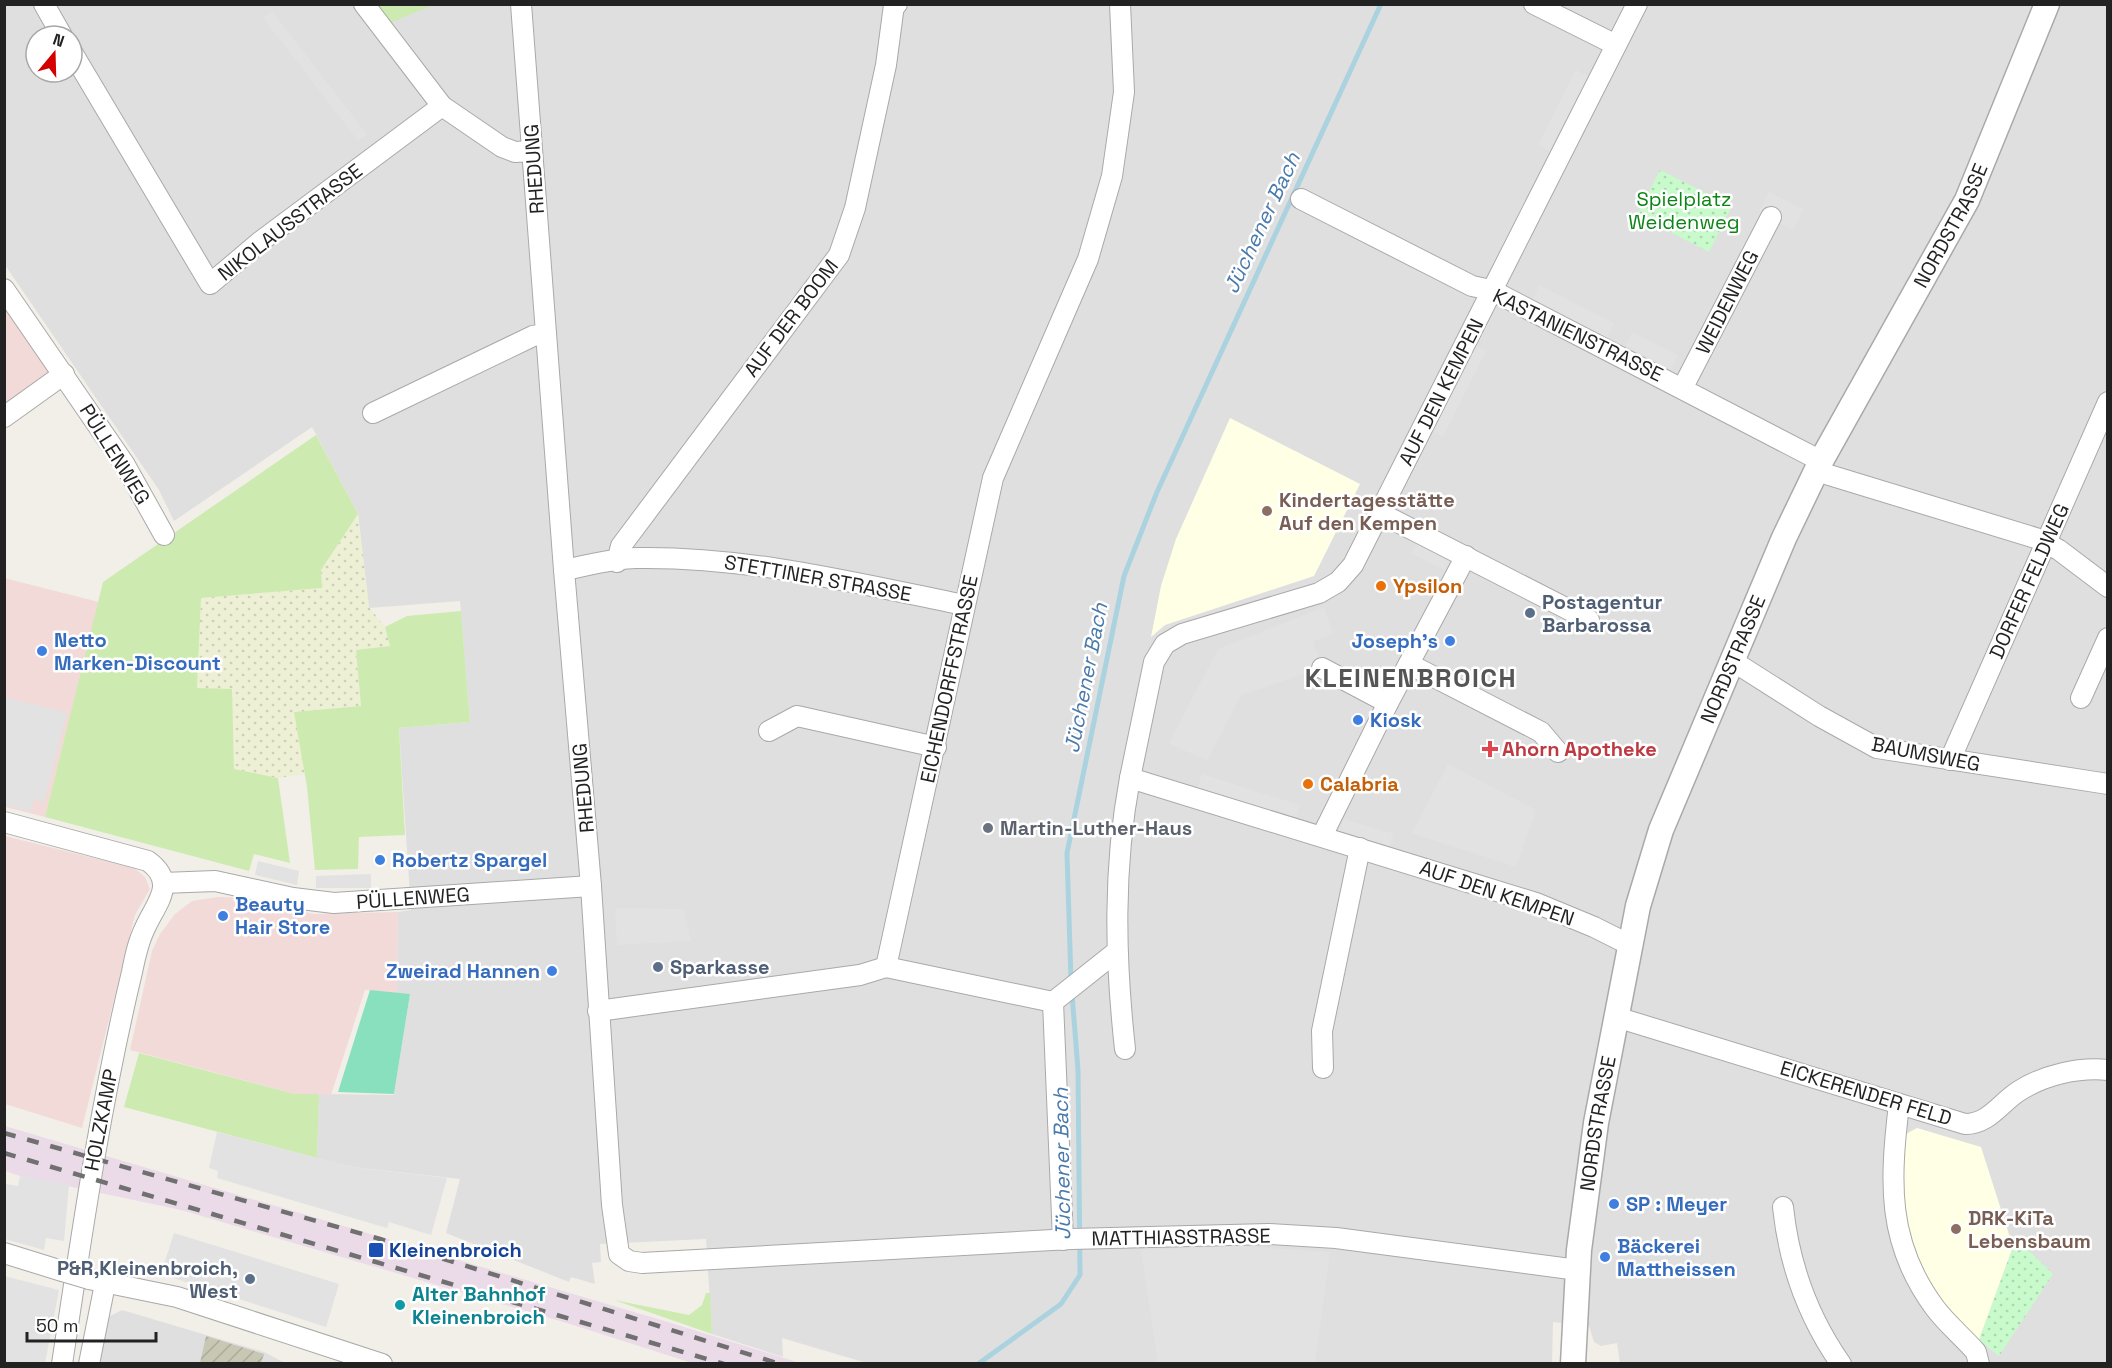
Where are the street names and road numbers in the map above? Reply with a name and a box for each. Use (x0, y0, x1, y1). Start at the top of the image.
street label: RHEDUNG (518, 123, 550, 215)
street label: NIKOLAUSSTRASSE (213, 157, 367, 287)
street label: NORDSTRASSE (1908, 160, 1994, 292)
street label: WEIDENWEG (1690, 246, 1764, 358)
street label: AUF DER BOOM (738, 254, 844, 382)
street label: KASTANIENSTRASSE (1489, 282, 1667, 388)
street label: AUF DEN KEMPEN (1393, 314, 1489, 470)
street label: PÜLLENWEG (74, 399, 156, 509)
street label: DORFER FELDWEG (1983, 499, 2075, 663)
street label: STETTINER STRASSE (722, 549, 914, 607)
street label: EICHENDORFFSTRASSE (914, 573, 984, 785)
street label: NORDSTRASSE (1694, 591, 1771, 727)
street label: BAUMSWEG (1869, 731, 1983, 777)
street label: RHEDUNG (566, 742, 600, 834)
street label: AUF DEN KEMPEN (1416, 854, 1578, 932)
street label: PÜLLENWEG (355, 881, 471, 915)
street label: NORDSTRASSE (1574, 1054, 1622, 1193)
street label: EICKERENDER FELD (1777, 1055, 1955, 1131)
street label: HOLZKAMP (78, 1067, 124, 1173)
street label: MATTHIASSTRASSE (1091, 1222, 1271, 1252)

